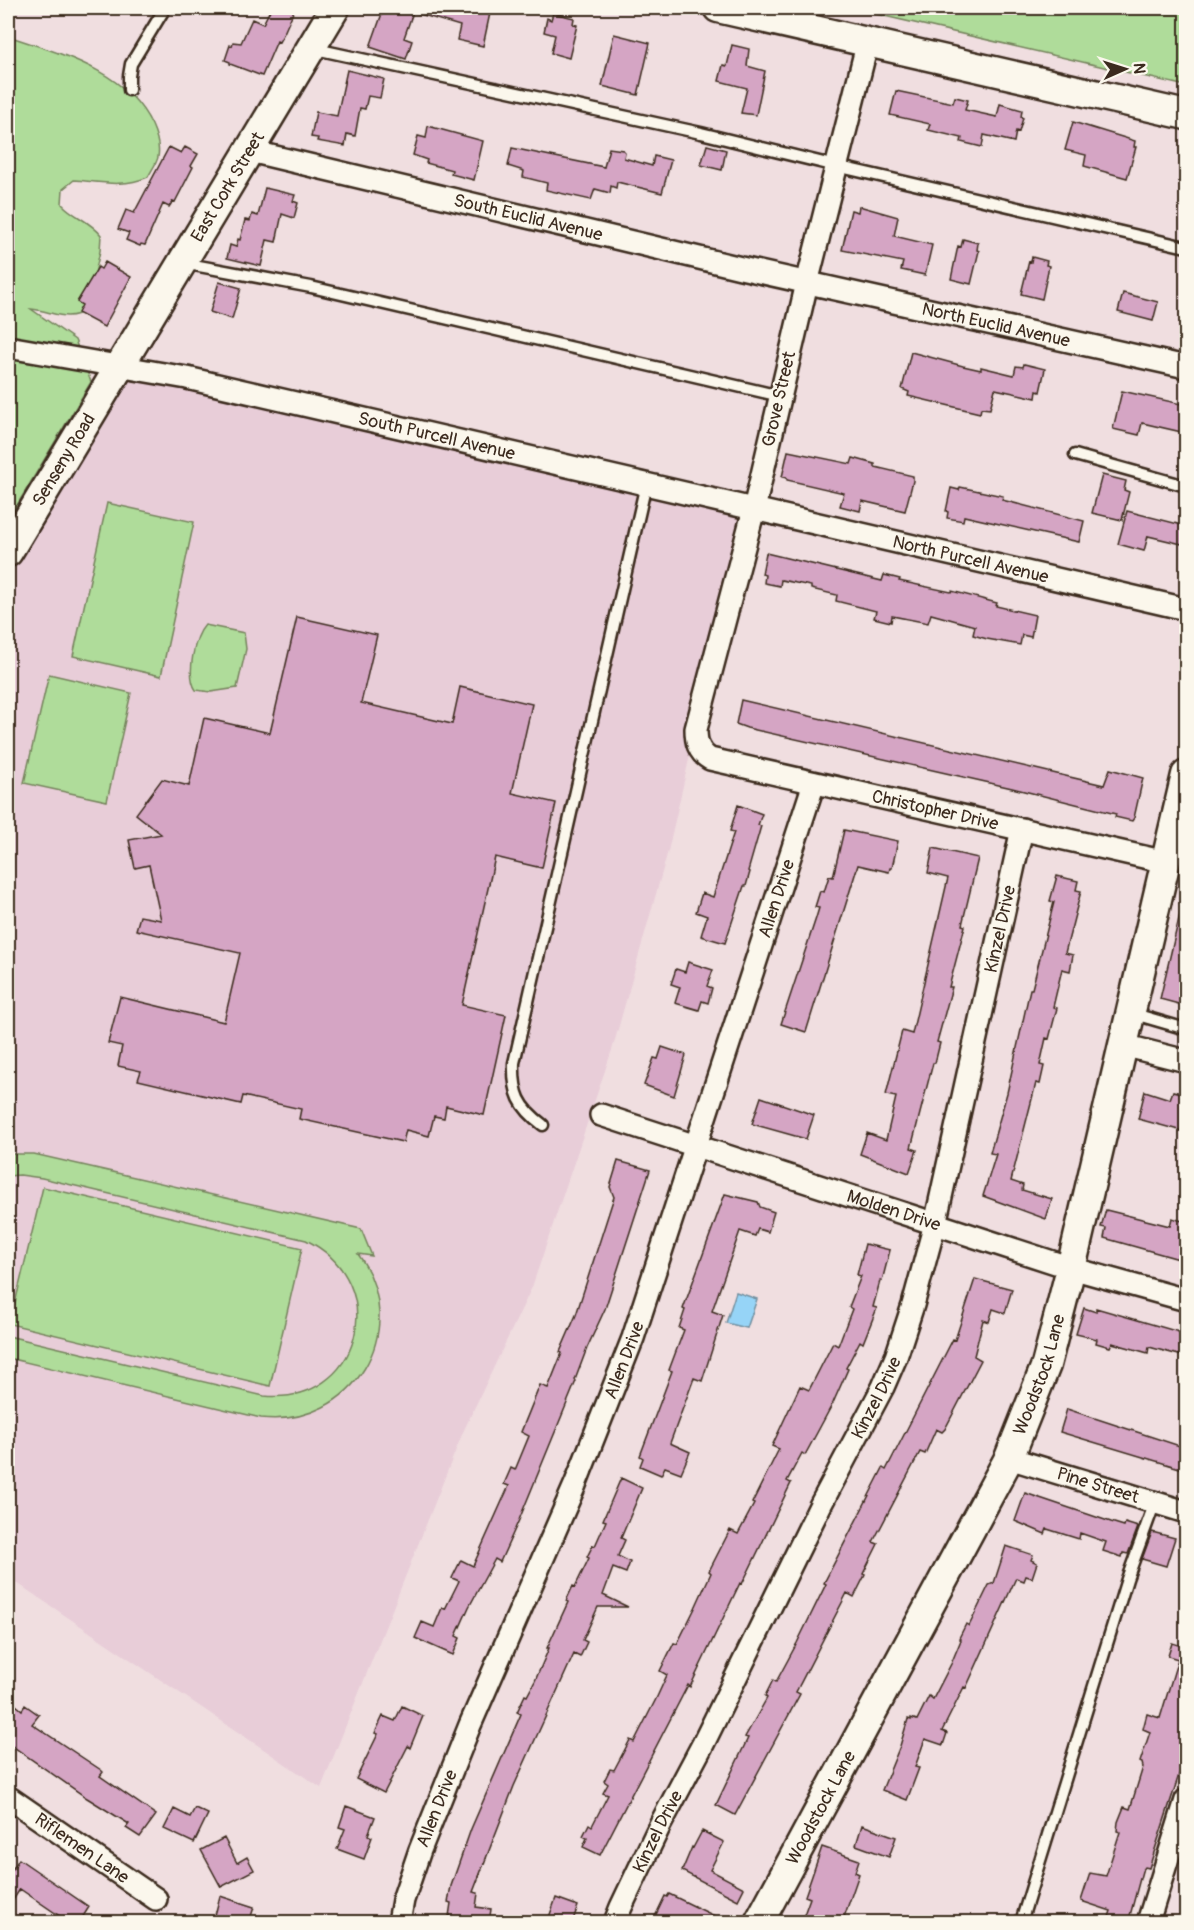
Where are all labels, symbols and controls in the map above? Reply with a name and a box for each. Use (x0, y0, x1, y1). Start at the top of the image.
north arrow (1095, 39, 1155, 99)
text: N (1129, 62, 1149, 74)
street label: East Cork Street (186, 127, 270, 246)
street label: South Euclid Avenue (452, 188, 605, 246)
street label: North Euclid Avenue (920, 297, 1072, 352)
street label: Grove Street (757, 348, 801, 449)
street label: South Purcell Avenue (356, 406, 518, 465)
street label: Senseny Road (27, 409, 100, 510)
street label: North Purcell Avenue (890, 530, 1051, 588)
street label: Christopher Drive (870, 784, 1001, 835)
street label: Allen Drive (753, 856, 800, 941)
street label: Kinzel Drive (979, 883, 1021, 975)
street label: Molden Drive (844, 1184, 944, 1236)
street label: Woodstock Lane (1008, 1312, 1070, 1438)
street label: Allen Drive (599, 1318, 649, 1402)
street label: Kinzel Drive (846, 1353, 906, 1443)
street label: Pine Street (1054, 1462, 1143, 1509)
street label: Woodstock Lane (781, 1746, 861, 1869)
street label: Allen Drive (411, 1766, 462, 1850)
street label: Kinzel Drive (628, 1786, 688, 1876)
street label: Riflemen Lane (30, 1807, 134, 1889)

